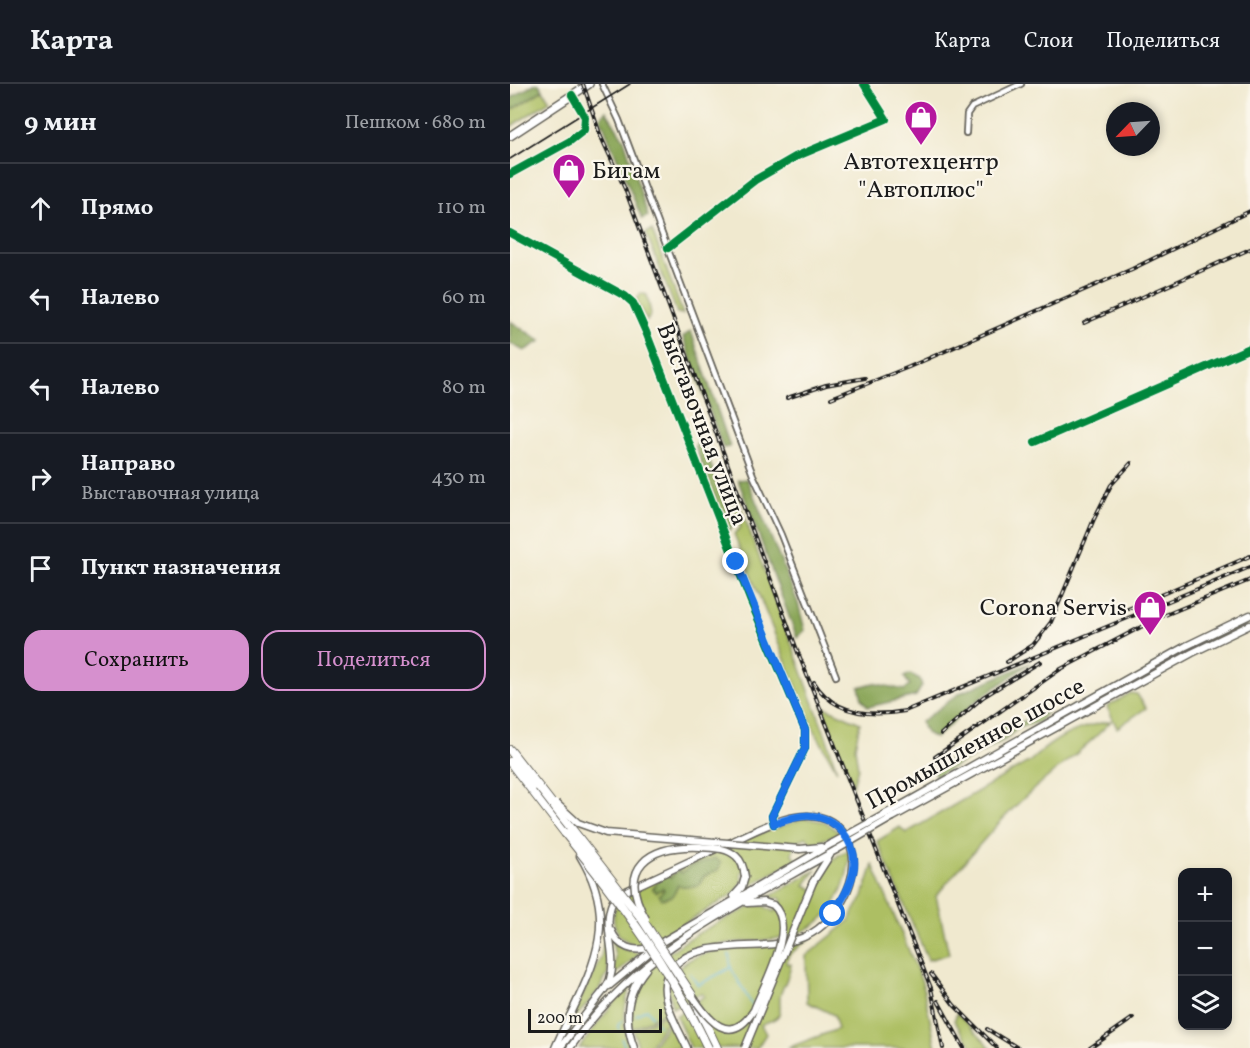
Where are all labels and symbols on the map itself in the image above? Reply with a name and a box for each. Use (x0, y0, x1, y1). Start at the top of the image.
shop icon: Автотехцентр "Автоплюс" (903, 99, 939, 146)
north arrow (1106, 102, 1160, 156)
place label: Автотехцентр "Автоплюс" (843, 146, 999, 208)
shop icon: Бигам (551, 152, 587, 199)
place label: Бигам (592, 155, 660, 189)
street label: Выставочная улица (647, 318, 755, 531)
route end (722, 548, 748, 574)
shop icon: Corona Servis (1132, 589, 1168, 636)
place label: Corona Servis (980, 592, 1127, 626)
street label: Промышленное шоссе (860, 670, 1092, 819)
route start (819, 900, 845, 926)
scale bar (528, 1006, 662, 1034)

